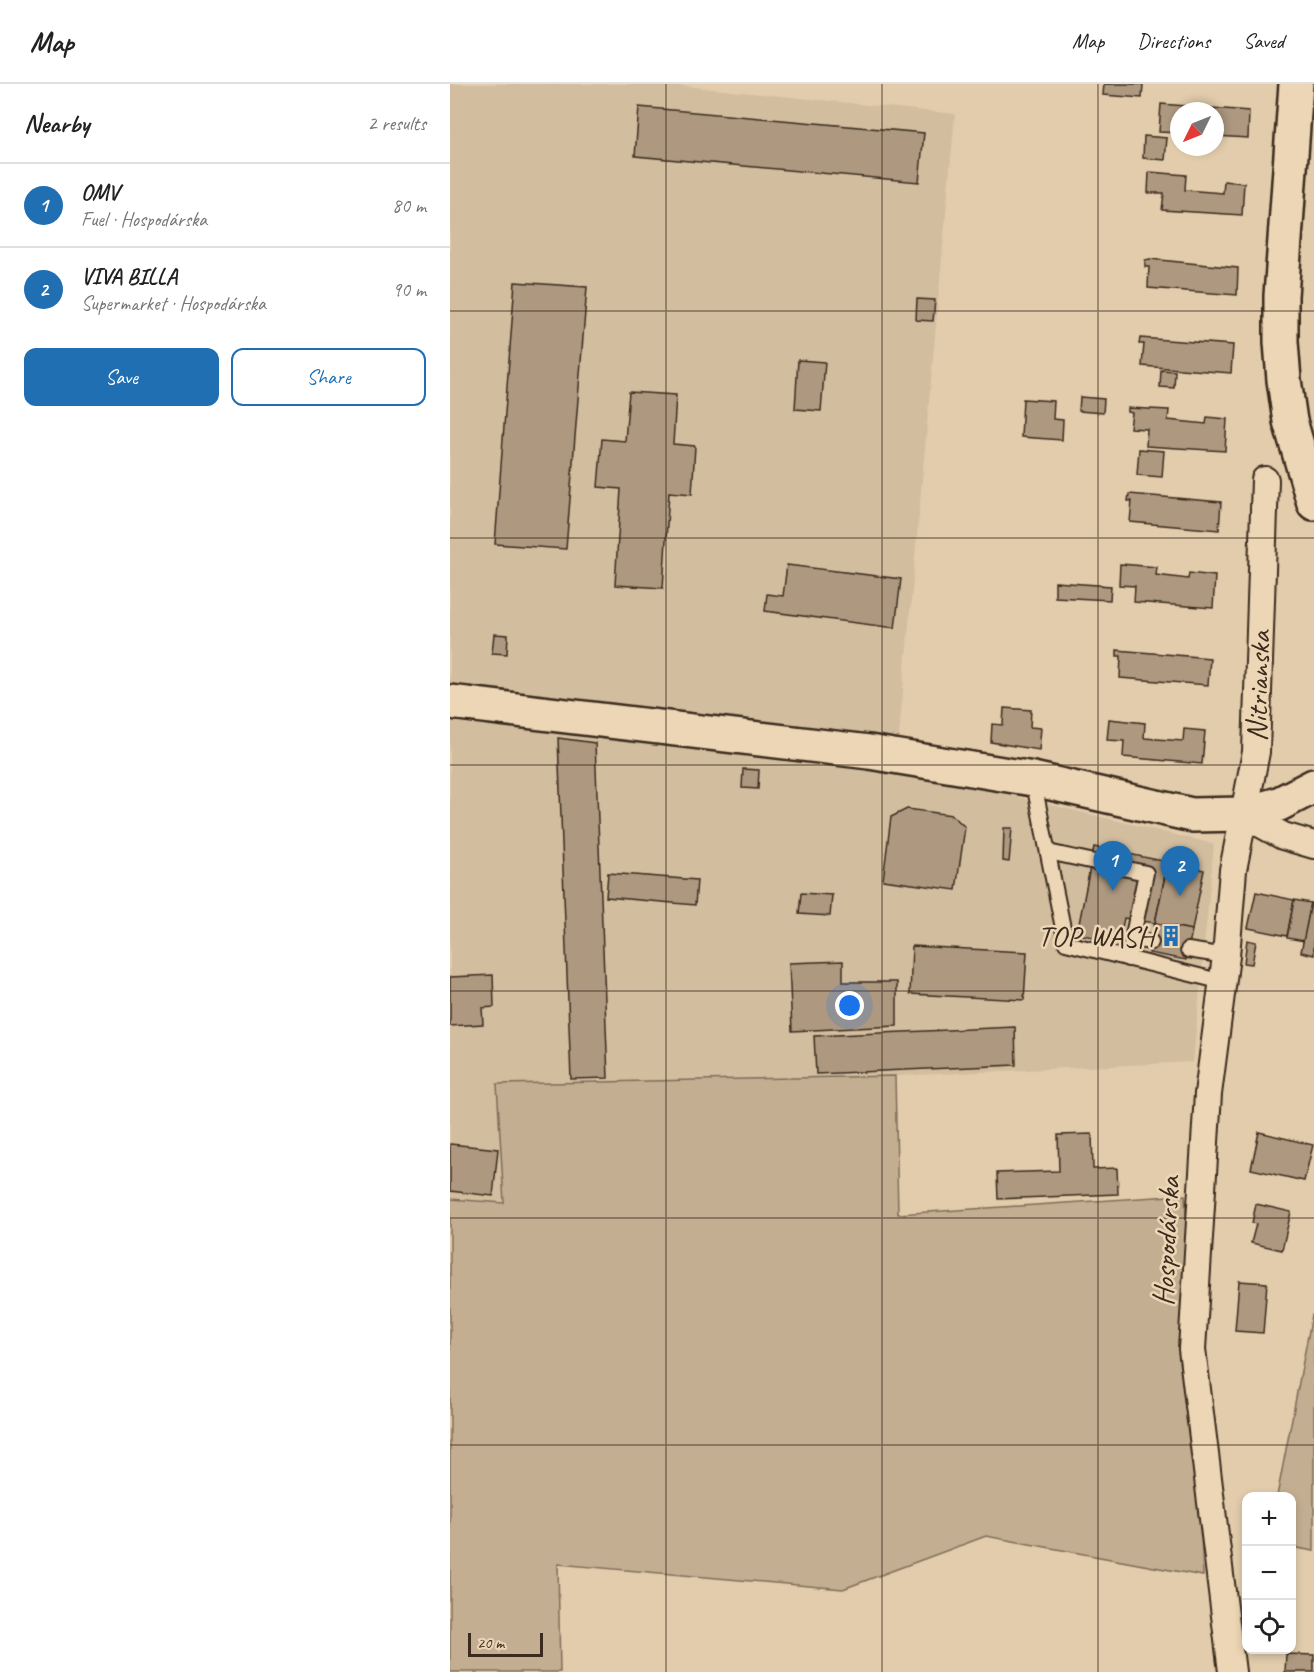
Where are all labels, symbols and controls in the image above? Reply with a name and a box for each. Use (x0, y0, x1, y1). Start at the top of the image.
text: Map (30, 24, 73, 59)
text: Map (1072, 28, 1104, 54)
text: Directions (1137, 28, 1210, 54)
text: Saved (1243, 28, 1284, 54)
north arrow (1170, 102, 1224, 156)
text: Nearby (24, 107, 89, 140)
text: 2 results (367, 111, 426, 136)
text: OMV (81, 179, 119, 207)
text: 1 (39, 193, 48, 218)
text: 80 m (392, 193, 426, 218)
text: Fuel · Hospodárska (81, 207, 207, 232)
text: VIVA BILLA (81, 263, 177, 291)
text: 2 (39, 277, 48, 302)
text: 90 m (392, 277, 426, 302)
text: Supermarket · Hospodárska (81, 291, 266, 316)
button: Save (24, 348, 219, 406)
button: Share (231, 348, 426, 406)
street label: Nitrianska (1237, 628, 1279, 742)
pin: 1 (1094, 842, 1132, 891)
pin: 2 (1160, 846, 1200, 896)
place label: TOP WASH (1038, 917, 1158, 955)
building icon: TOP WASH (1159, 924, 1183, 948)
your location (835, 991, 864, 1020)
street label: Hospodárska (1144, 1173, 1188, 1307)
map controls (1242, 1492, 1296, 1654)
button: + (1242, 1492, 1296, 1546)
button: − (1242, 1546, 1296, 1600)
button: locate (1242, 1600, 1296, 1654)
scale bar (468, 1630, 543, 1658)
text: 20 m (477, 1633, 504, 1653)

